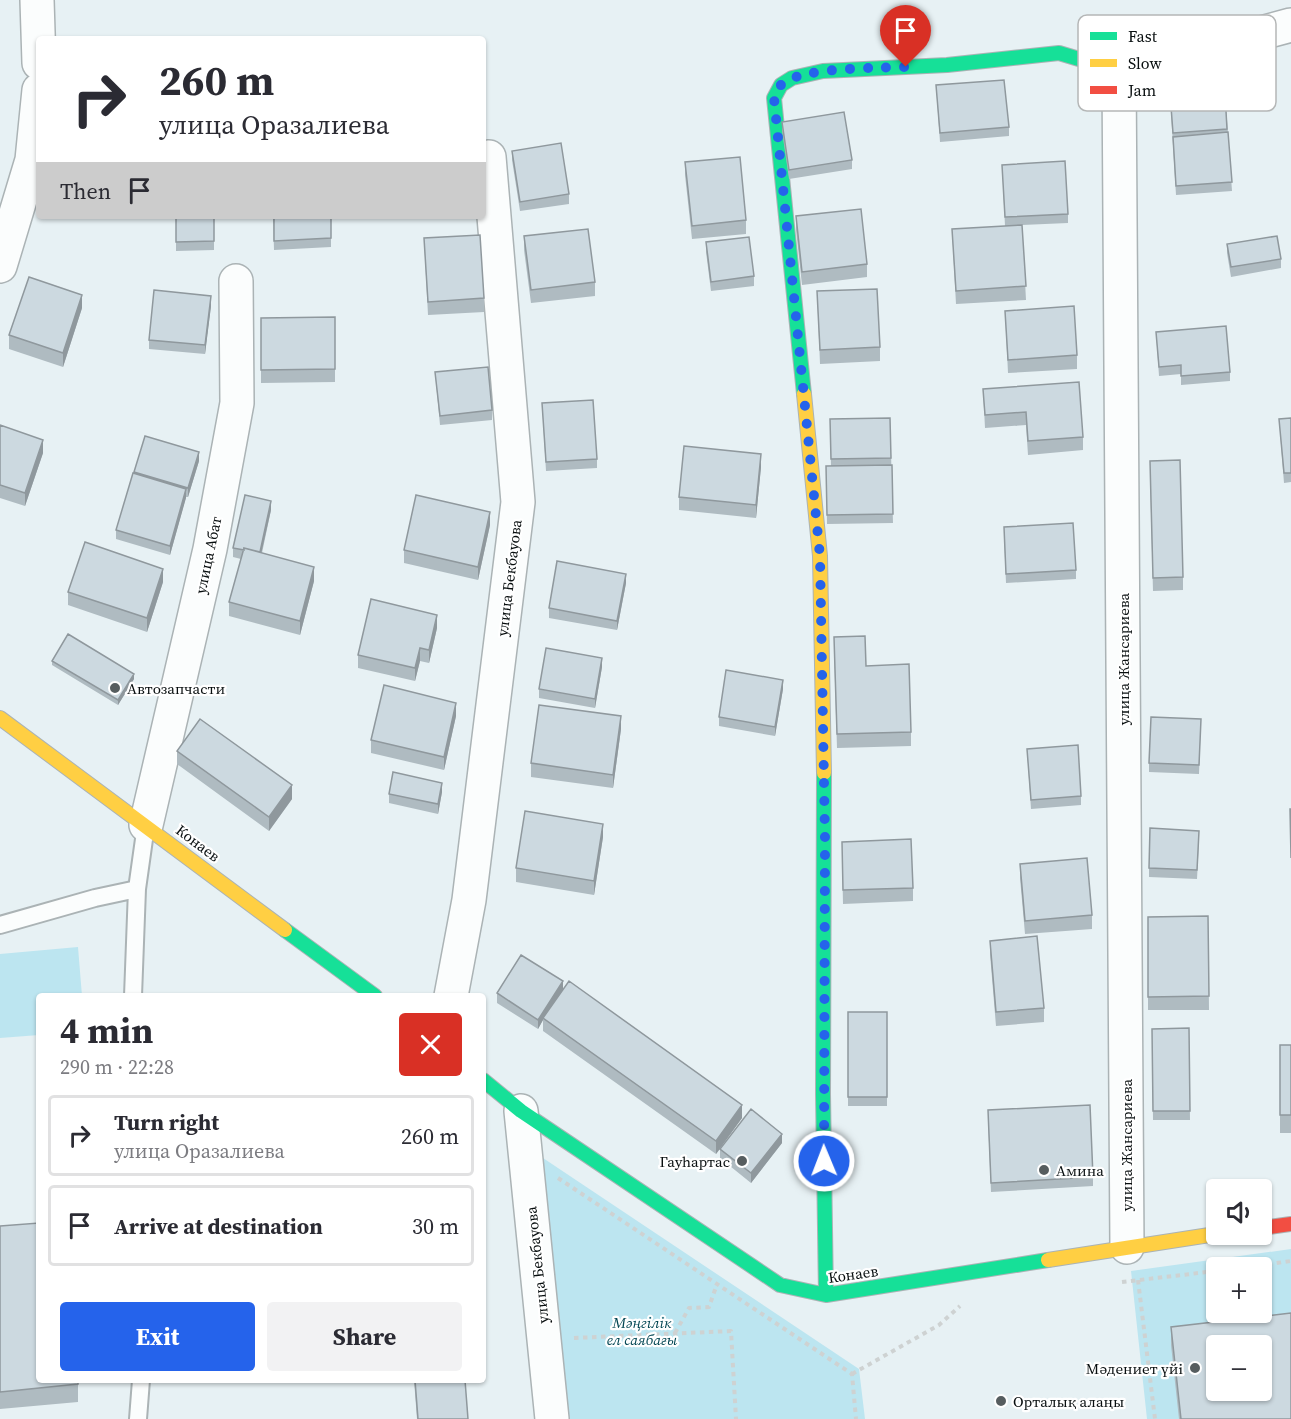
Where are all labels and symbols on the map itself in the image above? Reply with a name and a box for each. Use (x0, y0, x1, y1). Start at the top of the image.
pin (880, 5, 931, 67)
legend (1078, 15, 1276, 111)
text: Fast (1128, 25, 1158, 47)
text: Slow (1128, 52, 1163, 74)
text: Jam (1127, 79, 1156, 101)
street label: улица Абат (190, 514, 226, 596)
street label: улица Бекбауова (491, 518, 527, 638)
street label: улица Жансариева (1113, 592, 1134, 725)
place label: Автозапчасти (127, 678, 225, 699)
marker: Автозапчасти (108, 681, 122, 695)
street label: Конаев (172, 820, 225, 867)
street label: улица Жансариева (1116, 1078, 1137, 1211)
position arrow (792, 1129, 856, 1193)
place label: Гауһартас (659, 1151, 730, 1172)
marker: Гауһартас (735, 1154, 749, 1168)
place label: Амина (1056, 1160, 1104, 1181)
marker: Амина (1037, 1163, 1051, 1177)
street label: улица Бекбауова (520, 1205, 554, 1325)
street label: Конаев (827, 1260, 880, 1288)
park label: Мәңгілік ел саябағы (607, 1312, 678, 1350)
place label: Mәдениет үйі (1086, 1358, 1183, 1379)
marker: Mәдениет үйі (1188, 1361, 1202, 1375)
place label: Орталық алаңы (1013, 1391, 1124, 1412)
marker: Орталық алаңы (994, 1394, 1008, 1408)

